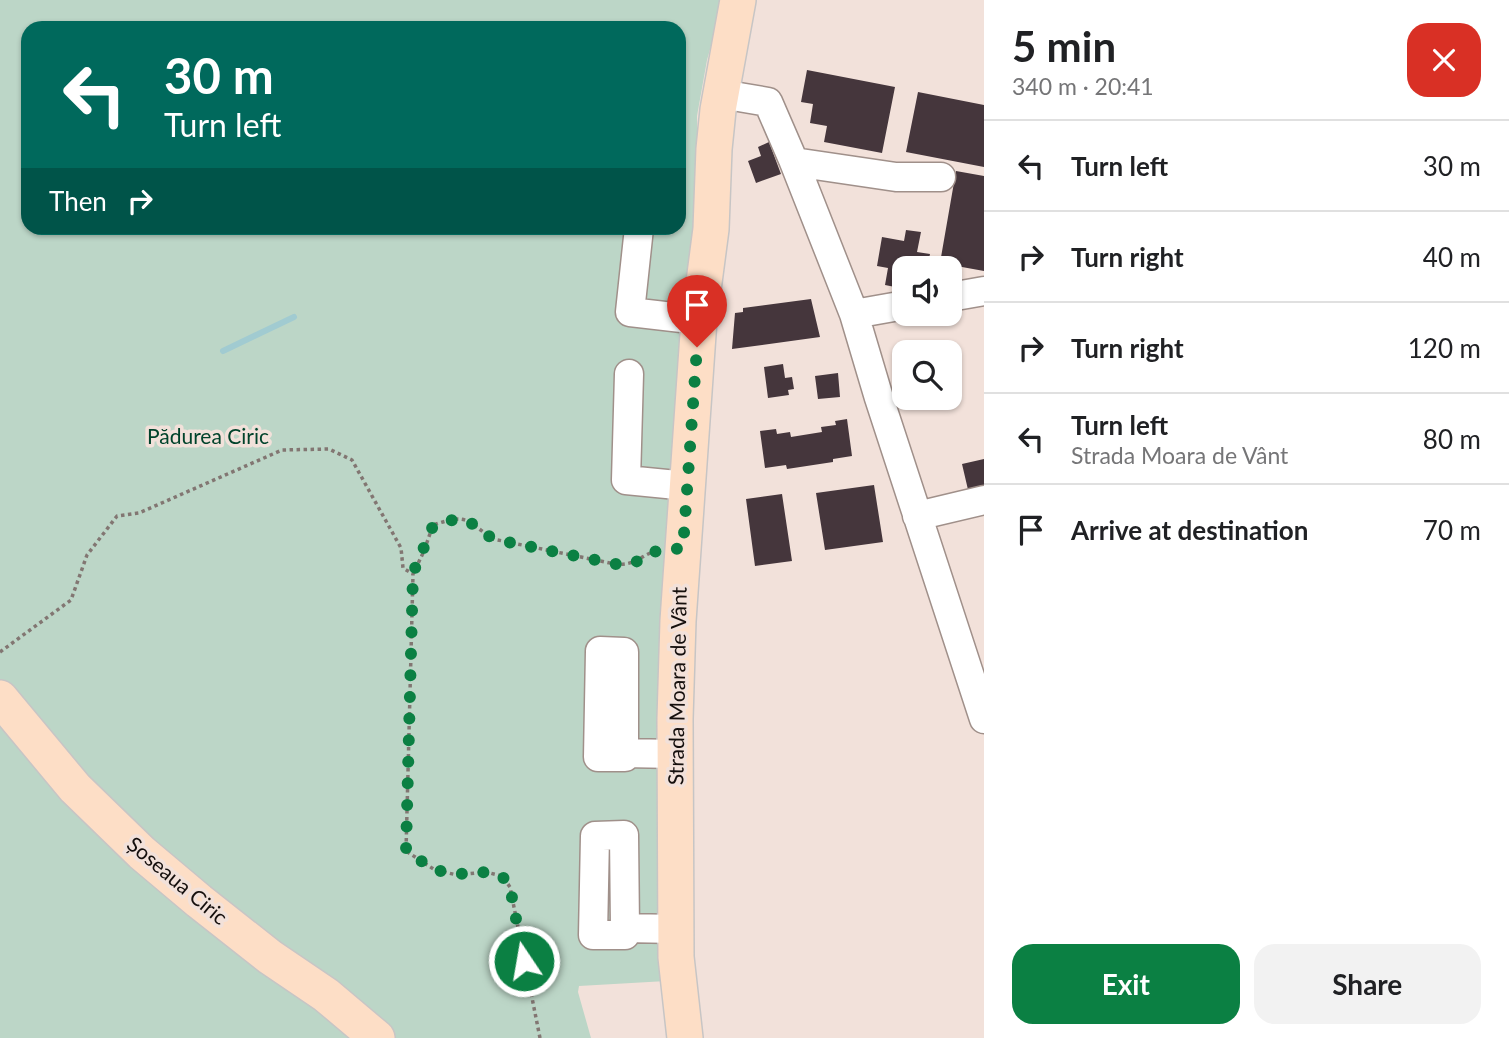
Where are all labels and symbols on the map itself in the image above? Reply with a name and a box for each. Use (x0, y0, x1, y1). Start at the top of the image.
pin (667, 275, 727, 347)
park label: Pădurea Ciric (147, 423, 269, 448)
street label: Strada Moara de Vânt (662, 586, 691, 785)
street label: Șoseaua Ciric (123, 831, 233, 929)
position arrow (487, 924, 561, 998)

